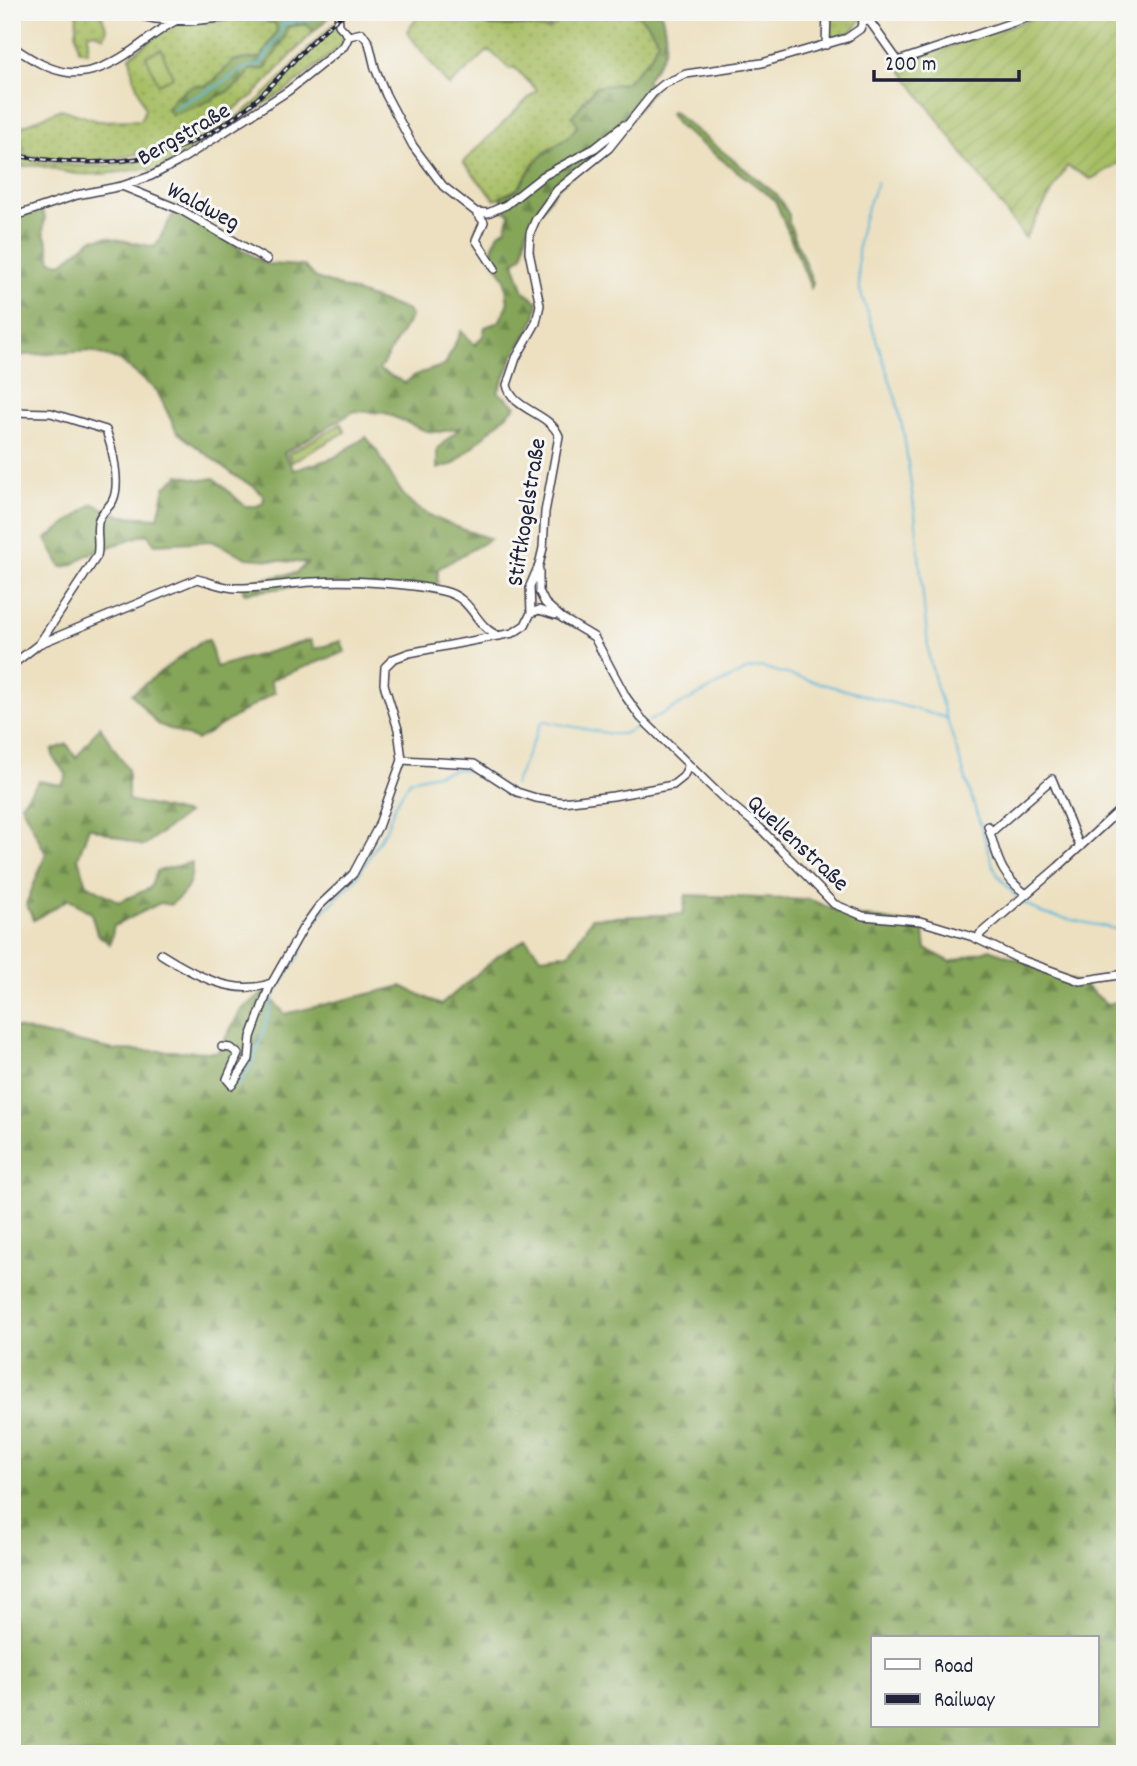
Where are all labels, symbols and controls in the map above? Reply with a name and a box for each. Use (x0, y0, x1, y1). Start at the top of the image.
scale bar (874, 38, 1020, 82)
text: 200 m (885, 51, 936, 81)
street label: Bergstraße (132, 95, 237, 176)
street label: Waldweg (160, 174, 245, 241)
street label: Stiftkogelstraße (499, 436, 556, 589)
street label: Quellenstraße (738, 788, 856, 901)
legend (871, 1636, 1098, 1728)
text: Road (934, 1653, 973, 1683)
text: Railway (934, 1687, 995, 1717)

